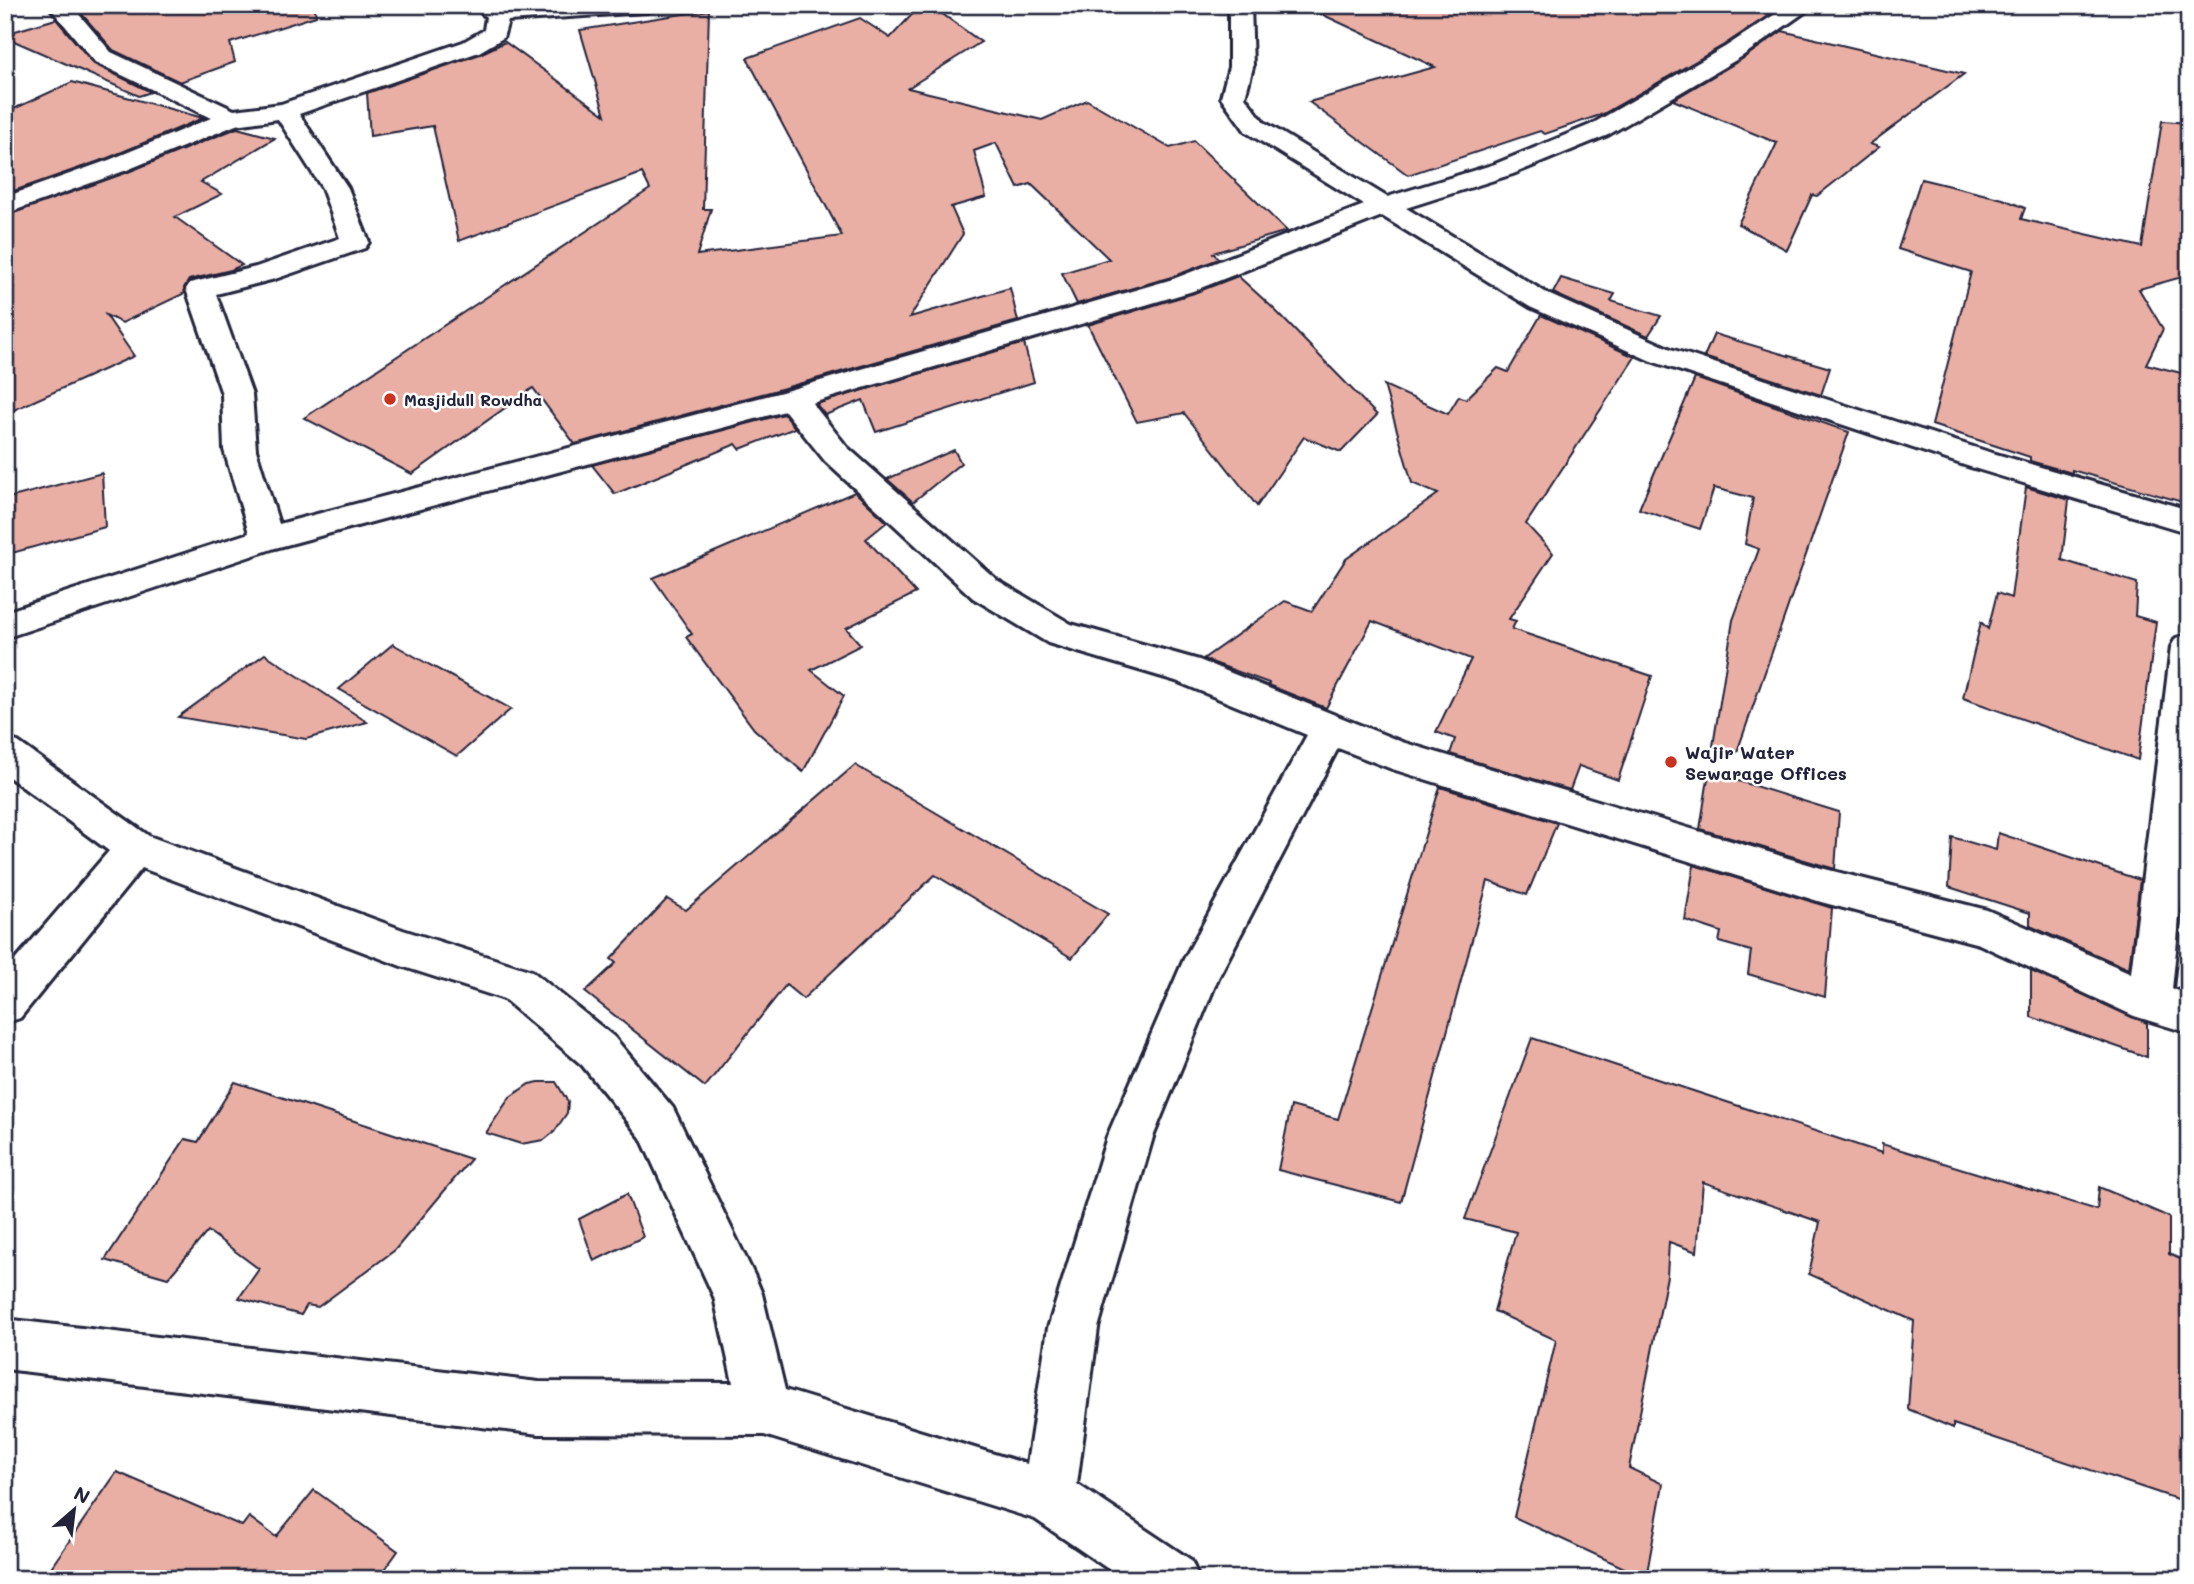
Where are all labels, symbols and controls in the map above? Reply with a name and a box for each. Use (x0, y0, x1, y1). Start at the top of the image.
place label: Masjidull Rowdha (404, 389, 542, 410)
marker: Masjidull Rowdha (382, 391, 398, 407)
place label: Wajir Water Sewarage Offices (1685, 740, 1847, 785)
marker: Wajir Water Sewarage Offices (1663, 754, 1679, 770)
north arrow (38, 1476, 108, 1546)
text: N (70, 1480, 94, 1509)

